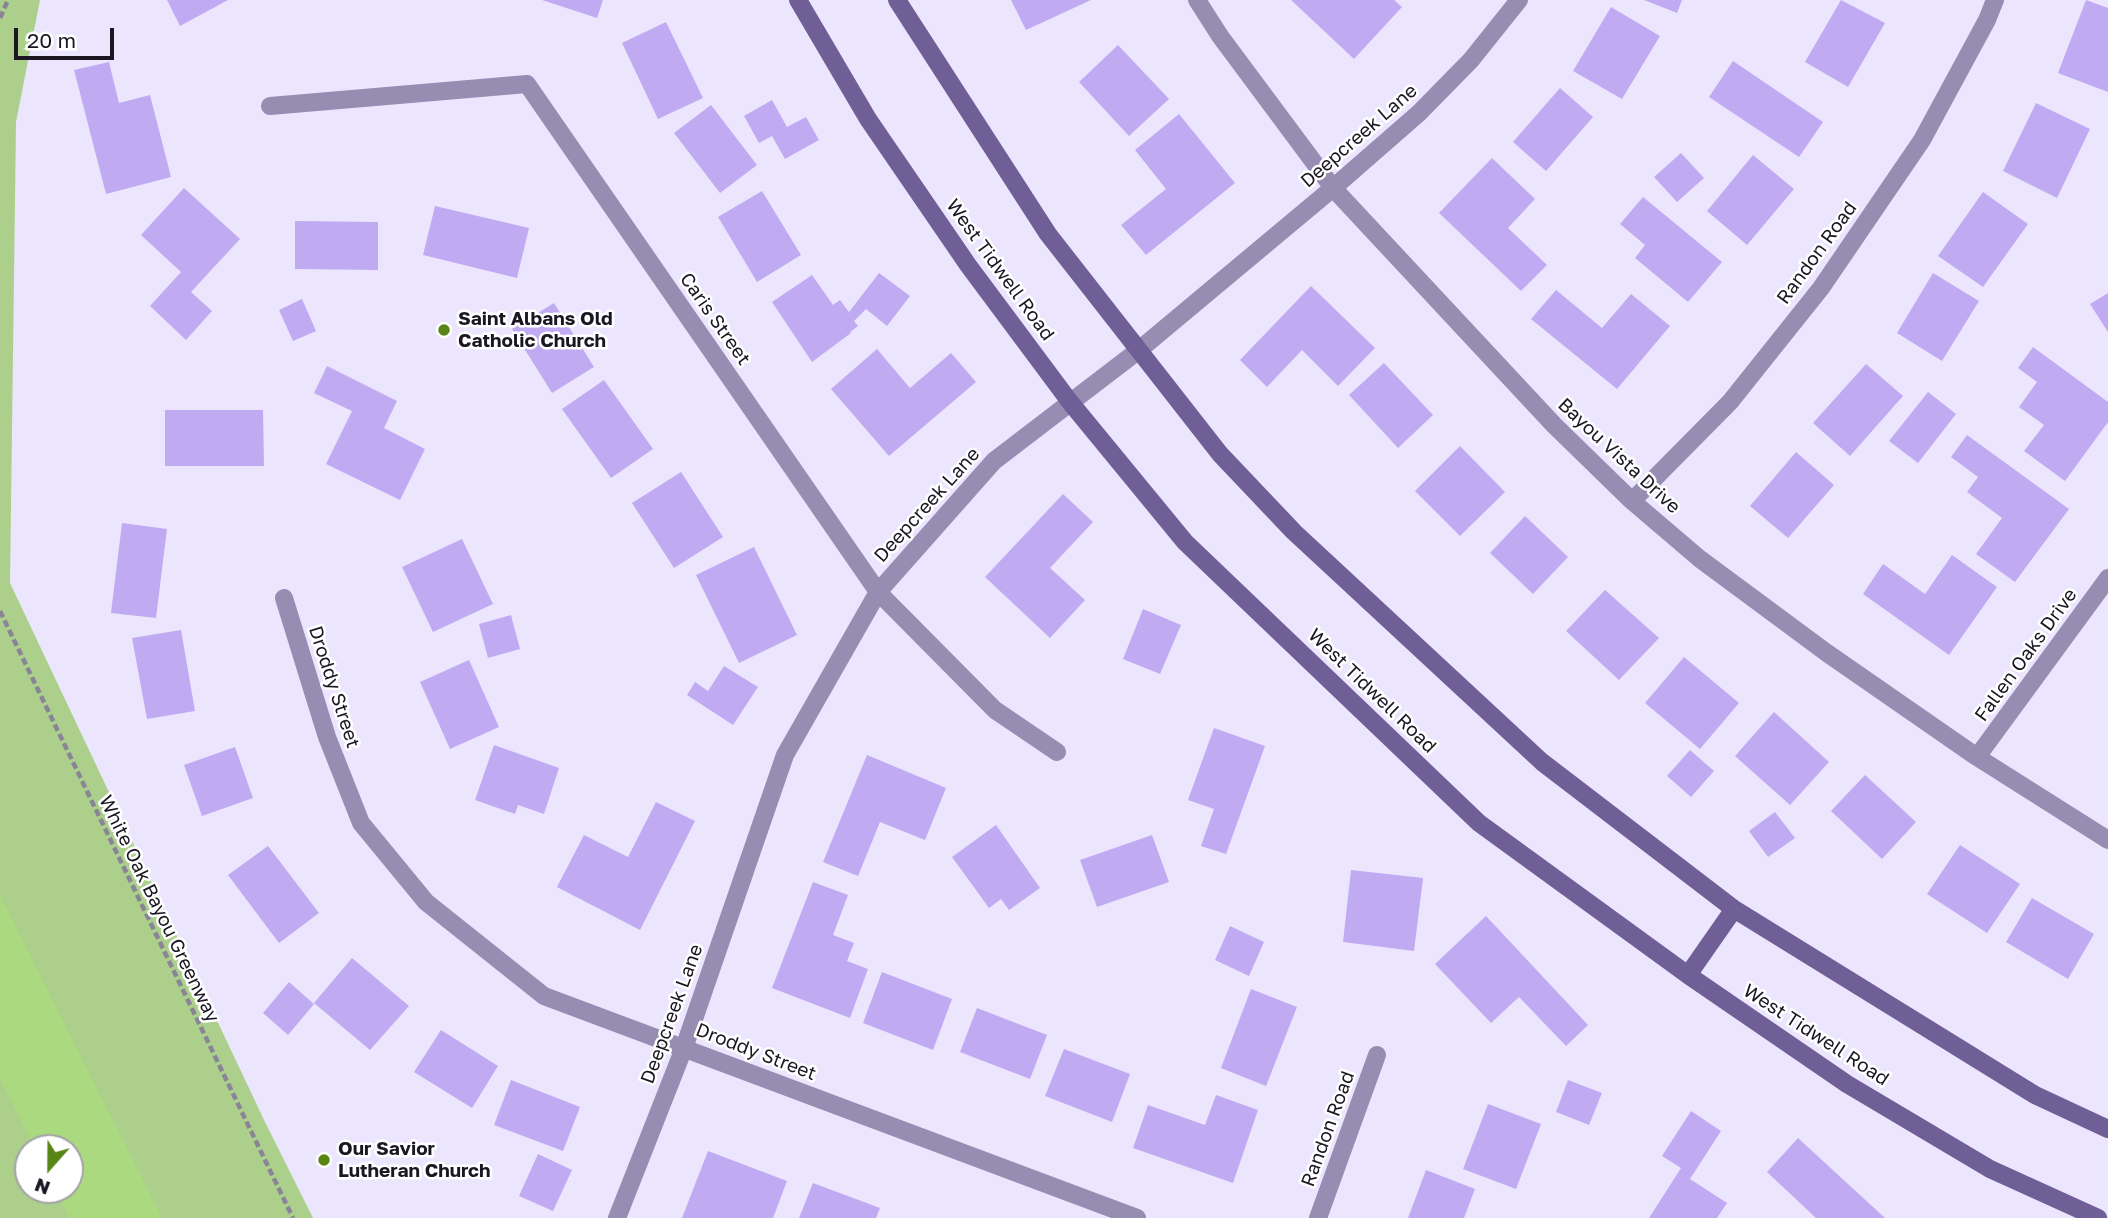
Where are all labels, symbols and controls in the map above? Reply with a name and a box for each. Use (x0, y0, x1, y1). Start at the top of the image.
scale bar (18, 14, 117, 58)
text: 20 m (27, 27, 76, 53)
street label: Deepcreek Lane (1296, 79, 1422, 193)
street label: West Tidwell Road (941, 195, 1059, 345)
street label: Randon Road (1772, 197, 1862, 309)
street label: Caris Street (675, 269, 755, 369)
place label: Saint Albans Old Catholic Church (458, 308, 613, 352)
marker: Saint Albans Old Catholic Church (436, 322, 452, 338)
street label: Bayou Vista Drive (1553, 393, 1685, 519)
street label: Deepcreek Lane (869, 443, 985, 567)
street label: Fallen Oaks Drive (1970, 584, 2082, 726)
street label: Droddy Street (304, 623, 364, 751)
street label: West Tidwell Road (1303, 624, 1441, 758)
street label: White Oak Bayou Greenway (94, 792, 224, 1026)
street label: Deepcreek Lane (636, 941, 708, 1087)
street label: West Tidwell Road (1739, 979, 1893, 1091)
street label: Droddy Street (693, 1019, 819, 1085)
street label: Randon Road (1297, 1068, 1359, 1190)
north arrow (14, 1134, 84, 1204)
place label: Our Savior Lutheran Church (338, 1138, 490, 1182)
marker: Our Savior Lutheran Church (316, 1152, 332, 1168)
text: N (31, 1174, 53, 1201)

